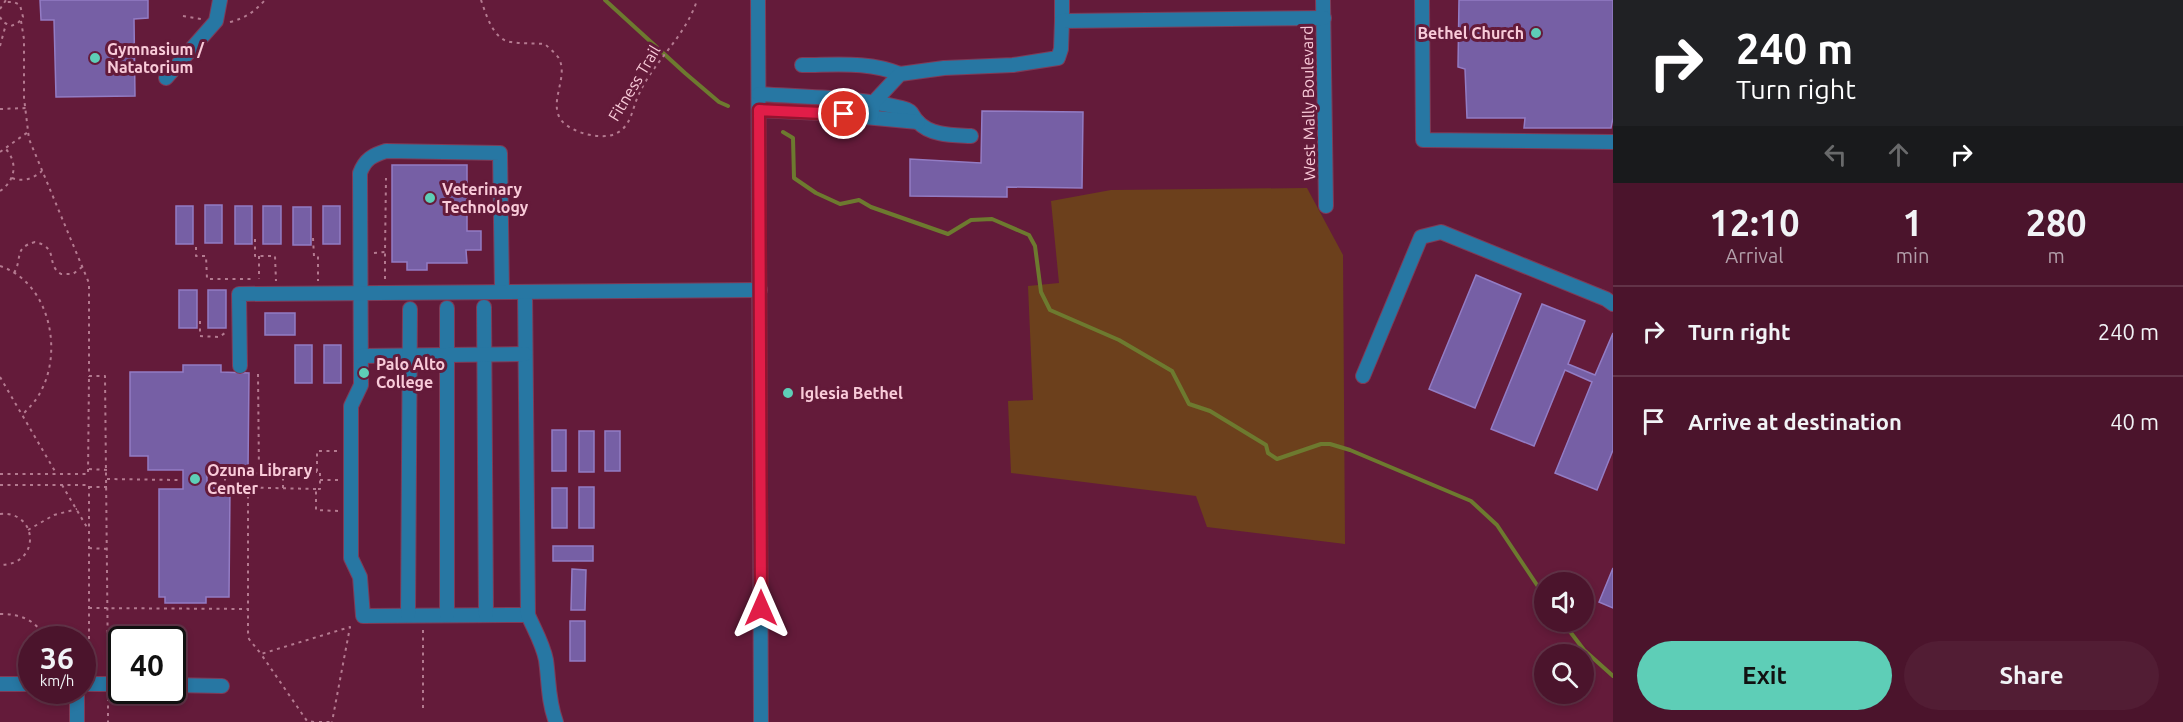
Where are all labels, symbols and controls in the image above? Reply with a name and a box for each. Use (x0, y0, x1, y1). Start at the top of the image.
place label: Bethel Church (1417, 24, 1524, 42)
icon: right (1637, 24, 1715, 102)
street label: West Mally Boulevard (1298, 25, 1318, 181)
text: 240 m (1736, 25, 1853, 72)
marker: Bethel Church (1529, 26, 1543, 40)
place label: Gymnasium / Natatorium (107, 40, 205, 76)
street label: Fitness Trail (604, 42, 664, 124)
marker: Gymnasium / Natatorium (88, 51, 102, 65)
text: Turn right (1736, 74, 1856, 104)
pin (818, 88, 869, 139)
icon: arrive (827, 97, 860, 130)
icon: left (1819, 138, 1852, 171)
icon: ahead (1882, 138, 1915, 171)
icon: right (1945, 138, 1978, 171)
place label: Veterinary Technology (442, 180, 529, 216)
marker: Veterinary Technology (423, 191, 437, 205)
text: 12:10 (1709, 202, 1799, 243)
text: 1 (1902, 202, 1923, 243)
text: 280 (2026, 202, 2087, 243)
text: Arrival (1725, 244, 1784, 267)
text: min (1896, 244, 1929, 267)
text: m (2048, 244, 2065, 267)
icon: right (1637, 315, 1670, 348)
text: Turn right (1688, 319, 1790, 344)
text: 240 m (2098, 319, 2159, 344)
place label: Palo Alto College (376, 355, 445, 391)
marker: Palo Alto College (357, 366, 371, 380)
place label: Iglesia Bethel (800, 384, 903, 402)
marker: Iglesia Bethel (781, 386, 795, 400)
icon: arrive (1637, 405, 1670, 438)
text: Arrive at destination (1688, 409, 1902, 434)
text: 40 m (2110, 409, 2159, 434)
place label: Ozuna Library Center (207, 461, 313, 497)
marker: Ozuna Library Center (188, 472, 202, 486)
map controls (1534, 572, 1594, 704)
button: sound (1534, 572, 1594, 632)
position arrow (729, 576, 793, 640)
speed limit sign: 40 (108, 626, 186, 704)
text: 36 (40, 641, 74, 675)
button: Exit (1637, 641, 1892, 710)
button: Share (1904, 641, 2159, 710)
button: search (1534, 644, 1594, 704)
text: km/h (40, 672, 74, 689)

